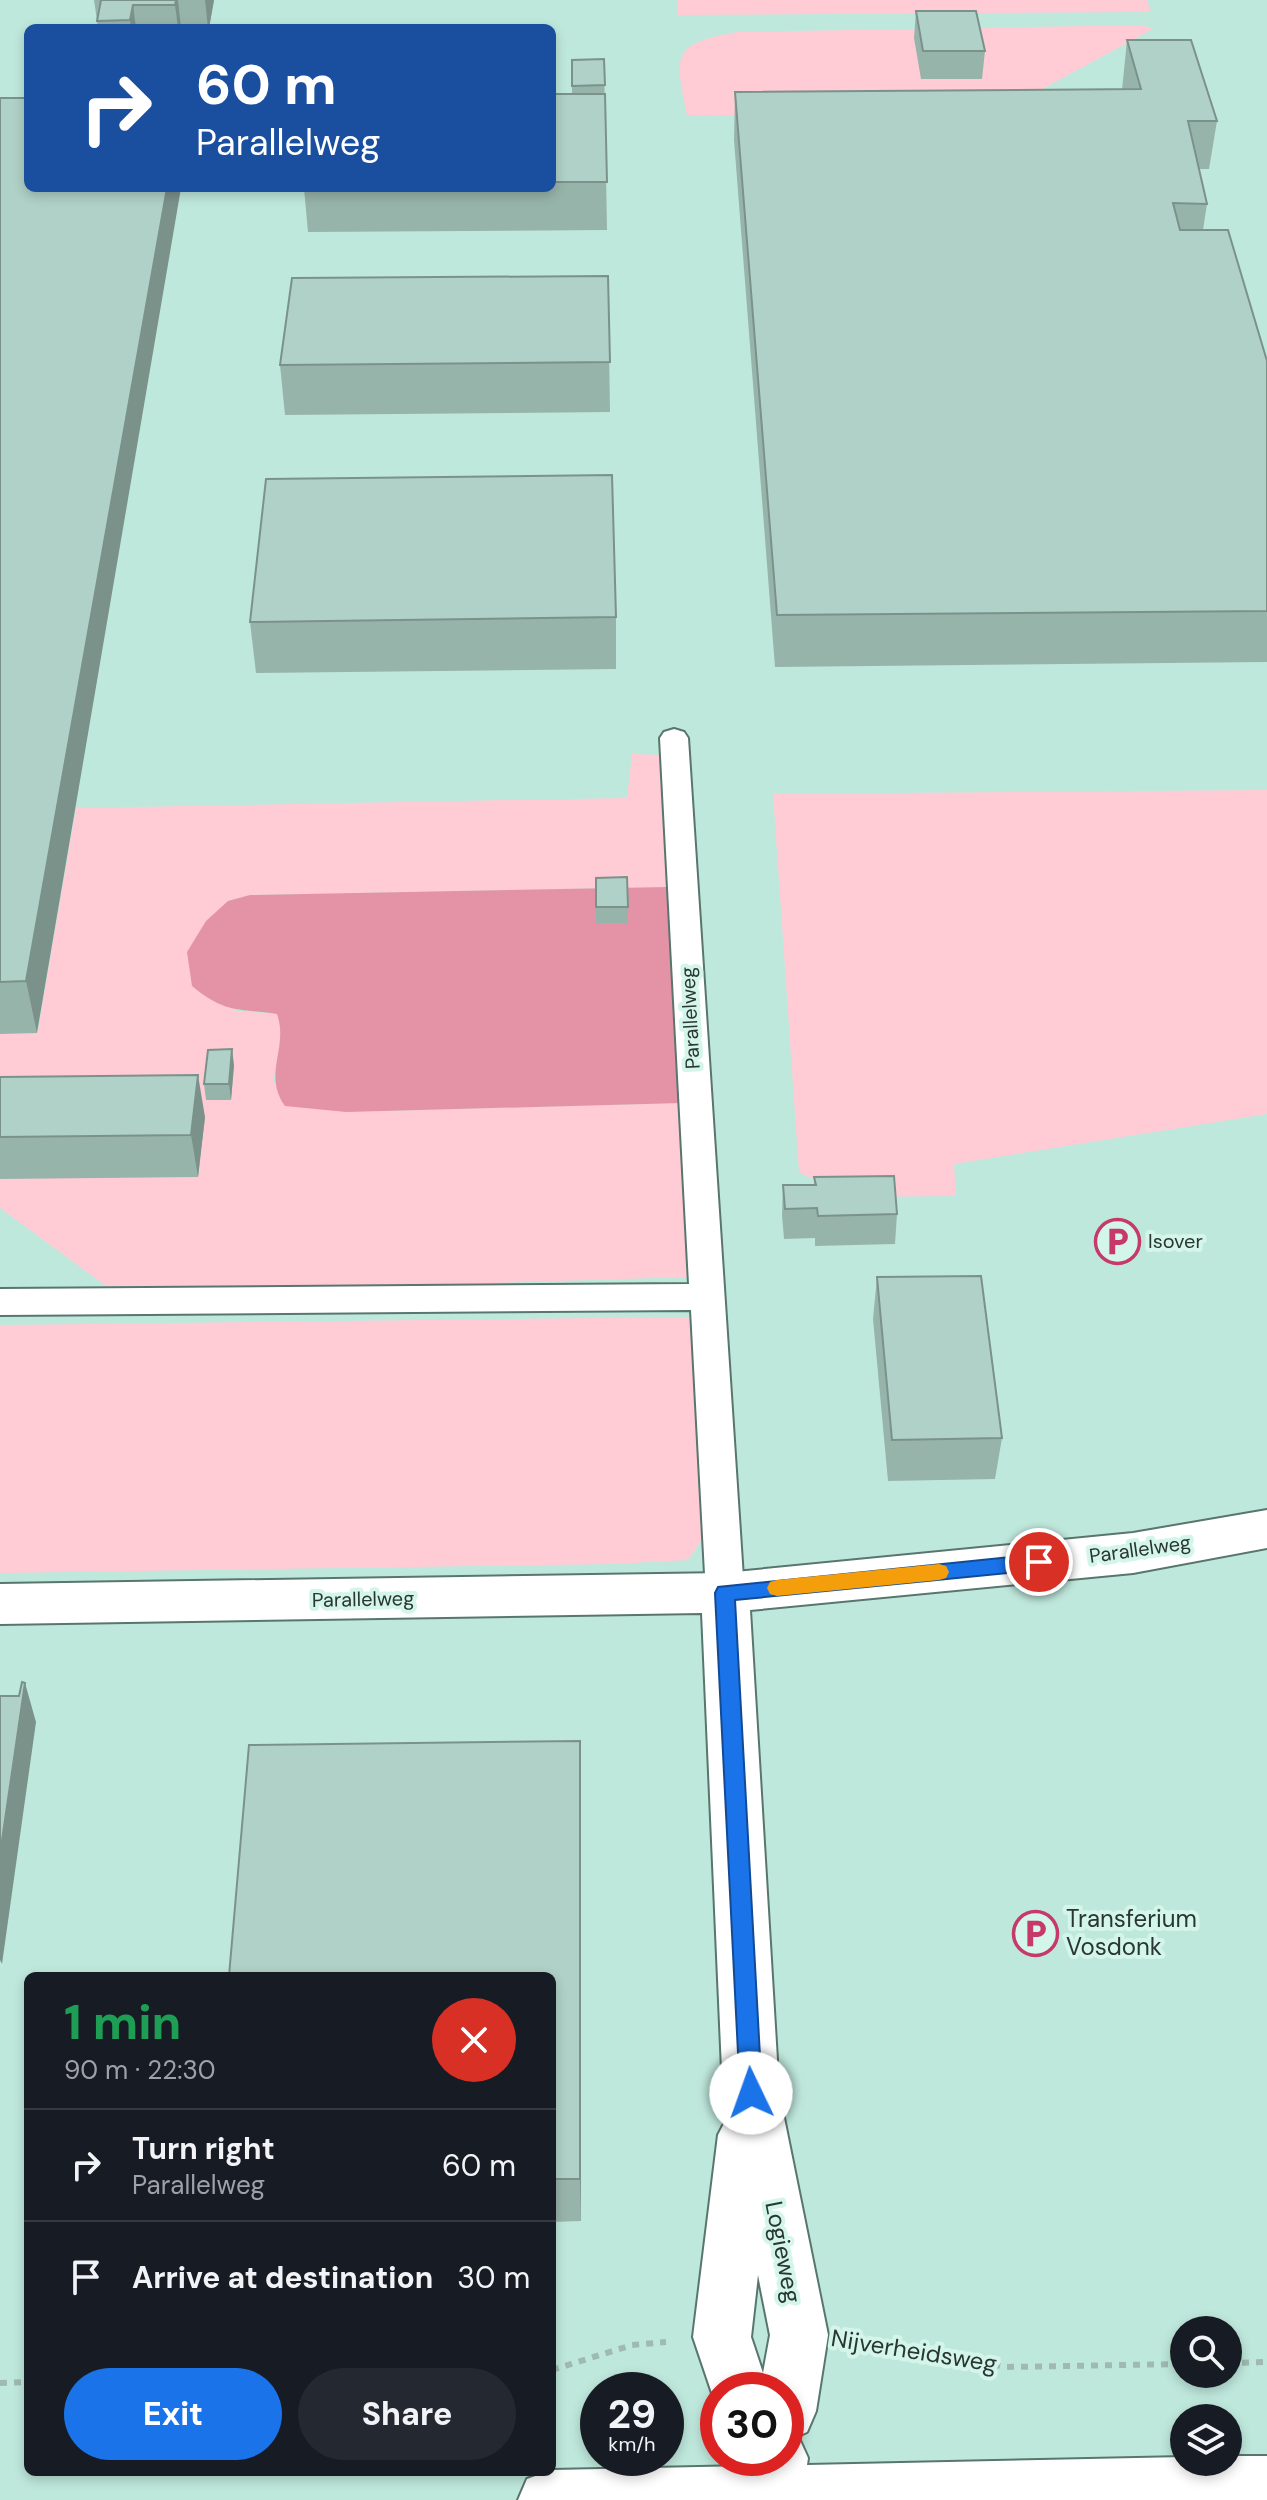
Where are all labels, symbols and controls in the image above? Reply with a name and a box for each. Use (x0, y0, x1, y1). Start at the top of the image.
text: 60 m (196, 48, 337, 121)
icon: right (64, 56, 168, 160)
text: Parallelweg (196, 119, 380, 166)
street label: Parallelweg (674, 966, 706, 1070)
parking icon: Isover (1093, 1217, 1141, 1265)
place label: Isover (1148, 1228, 1203, 1254)
pin (1005, 1528, 1073, 1596)
street label: Parallelweg (1087, 1529, 1193, 1569)
icon: arrive (1017, 1540, 1061, 1584)
street label: Parallelweg (312, 1585, 414, 1613)
place label: Transferium Vosdonk (1066, 1903, 1197, 1962)
parking icon: Transferium Vosdonk (1011, 1909, 1059, 1957)
text: 1 min (64, 1991, 181, 2054)
button: close (432, 1998, 516, 2082)
position arrow (709, 2051, 793, 2135)
text: 90 m · 22:30 (64, 2053, 216, 2087)
text: Turn right (132, 2129, 275, 2168)
icon: right (64, 2143, 108, 2187)
text: 60 m (442, 2146, 516, 2185)
text: Parallelweg (132, 2168, 265, 2202)
street label: Logieweg (758, 2198, 809, 2305)
icon: arrive (64, 2255, 108, 2299)
text: Arrive at destination (132, 2258, 433, 2297)
text: 30 m (457, 2258, 530, 2297)
map controls (1170, 2316, 1242, 2476)
button: search (1170, 2316, 1242, 2388)
street label: Nijverheidsweg (829, 2322, 999, 2379)
button: Exit (64, 2368, 282, 2460)
button: Share (298, 2368, 516, 2460)
speed limit sign: 30 (700, 2372, 804, 2476)
text: 29 (608, 2388, 656, 2440)
button: layers (1170, 2404, 1242, 2476)
text: km/h (608, 2431, 656, 2457)

